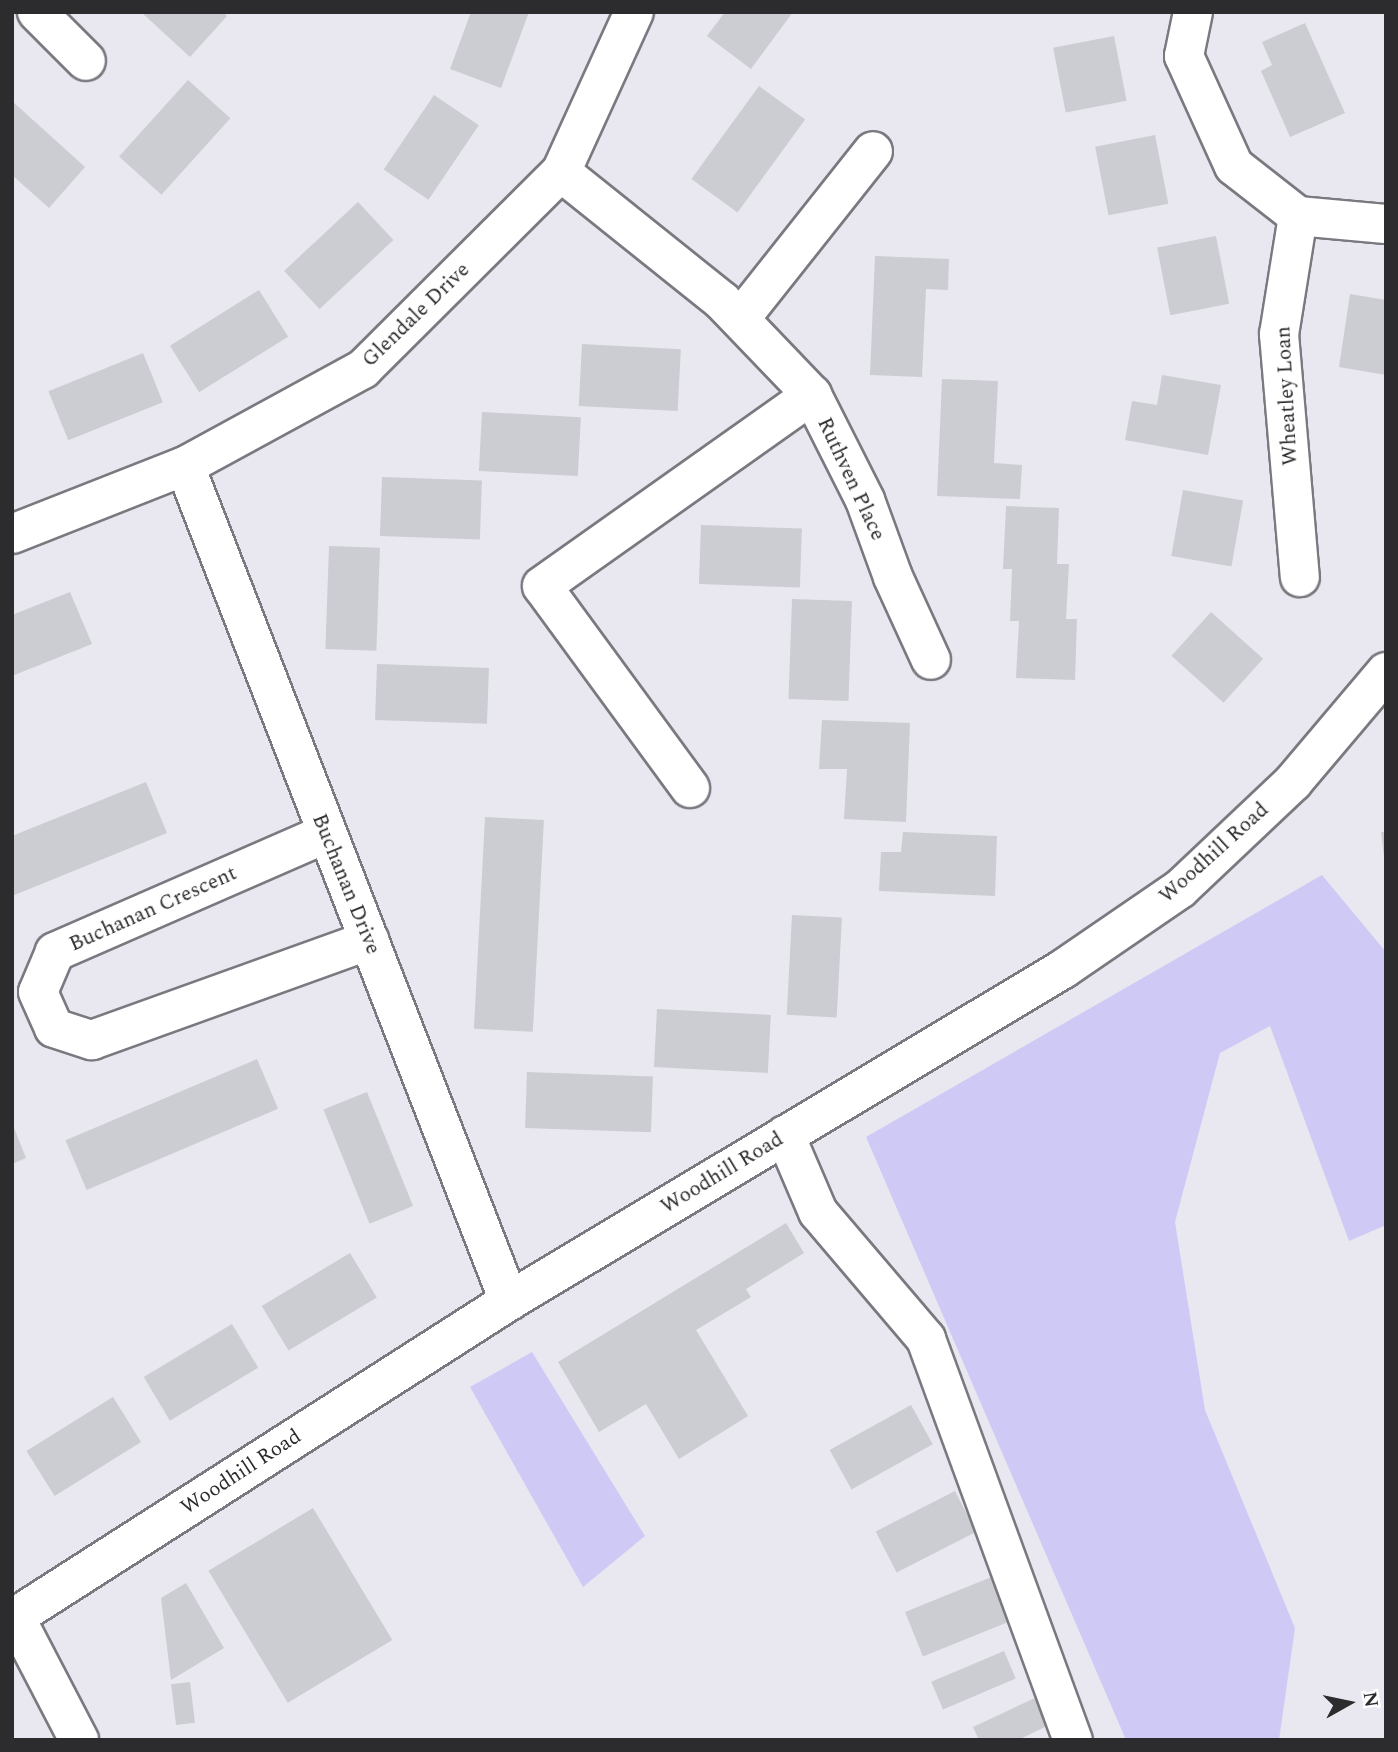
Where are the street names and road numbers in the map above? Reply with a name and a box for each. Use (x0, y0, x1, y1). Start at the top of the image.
street label: Glendale Drive (357, 257, 475, 373)
street label: Wheatley Loan (1271, 326, 1303, 466)
street label: Ruthven Place (812, 413, 890, 545)
street label: Woodhill Road (1154, 797, 1274, 909)
street label: Buchanan Drive (306, 810, 386, 958)
street label: Buchanan Crescent (65, 861, 241, 957)
street label: Woodhill Road (656, 1127, 788, 1219)
street label: Woodhill Road (176, 1424, 306, 1520)

